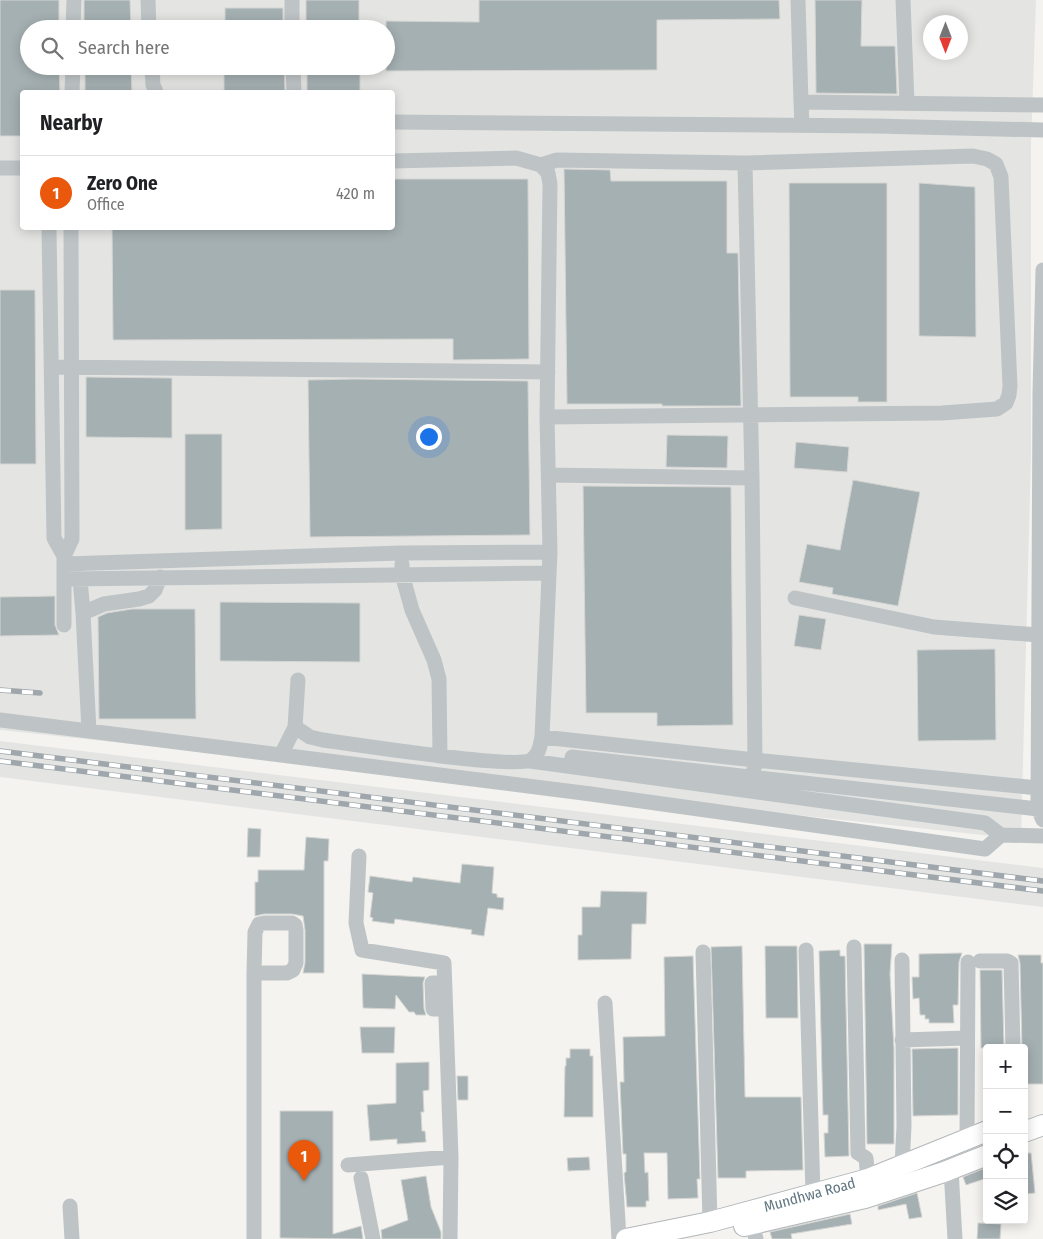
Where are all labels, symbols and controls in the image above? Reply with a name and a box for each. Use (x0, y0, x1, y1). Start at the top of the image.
north arrow (923, 15, 968, 60)
search box (20, 20, 395, 75)
icon: search (38, 34, 66, 62)
text: Search here (78, 36, 170, 59)
text: Nearby (40, 110, 102, 136)
text: Zero One (87, 172, 158, 195)
text: 1 (53, 184, 59, 203)
text: 420 m (336, 184, 375, 203)
text: Office (87, 195, 125, 214)
your location (416, 424, 442, 450)
map controls (983, 1044, 1028, 1224)
button: + (983, 1044, 1028, 1089)
button: − (983, 1089, 1028, 1134)
button: locate (983, 1134, 1028, 1179)
pin: 1 (288, 1140, 320, 1181)
street label: Mundhwa Road (762, 1174, 857, 1216)
button: layers (983, 1179, 1028, 1224)

